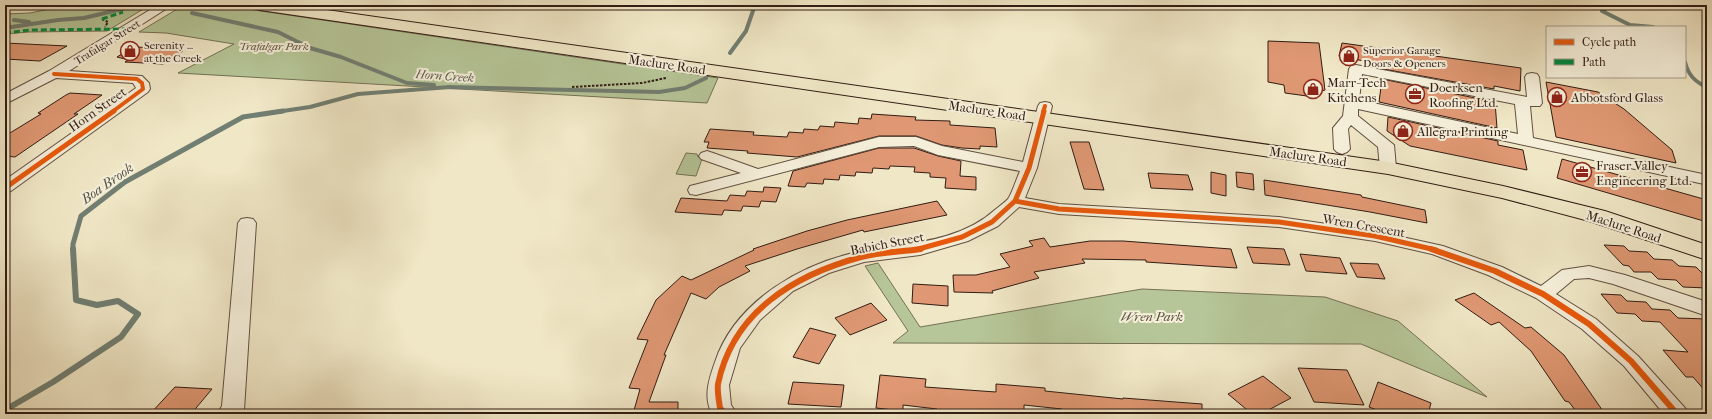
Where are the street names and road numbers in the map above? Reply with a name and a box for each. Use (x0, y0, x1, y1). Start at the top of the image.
street label: Trafalgar Street (72, 17, 143, 68)
street label: Maclure Road (627, 52, 708, 77)
street label: Horn Street (66, 84, 129, 135)
street label: Maclure Road (947, 98, 1028, 123)
street label: Maclure Road (1268, 144, 1349, 169)
street label: Maclure Road (1584, 207, 1664, 246)
street label: Wren Crescent (1320, 211, 1407, 240)
street label: Babich Street (849, 229, 926, 258)

